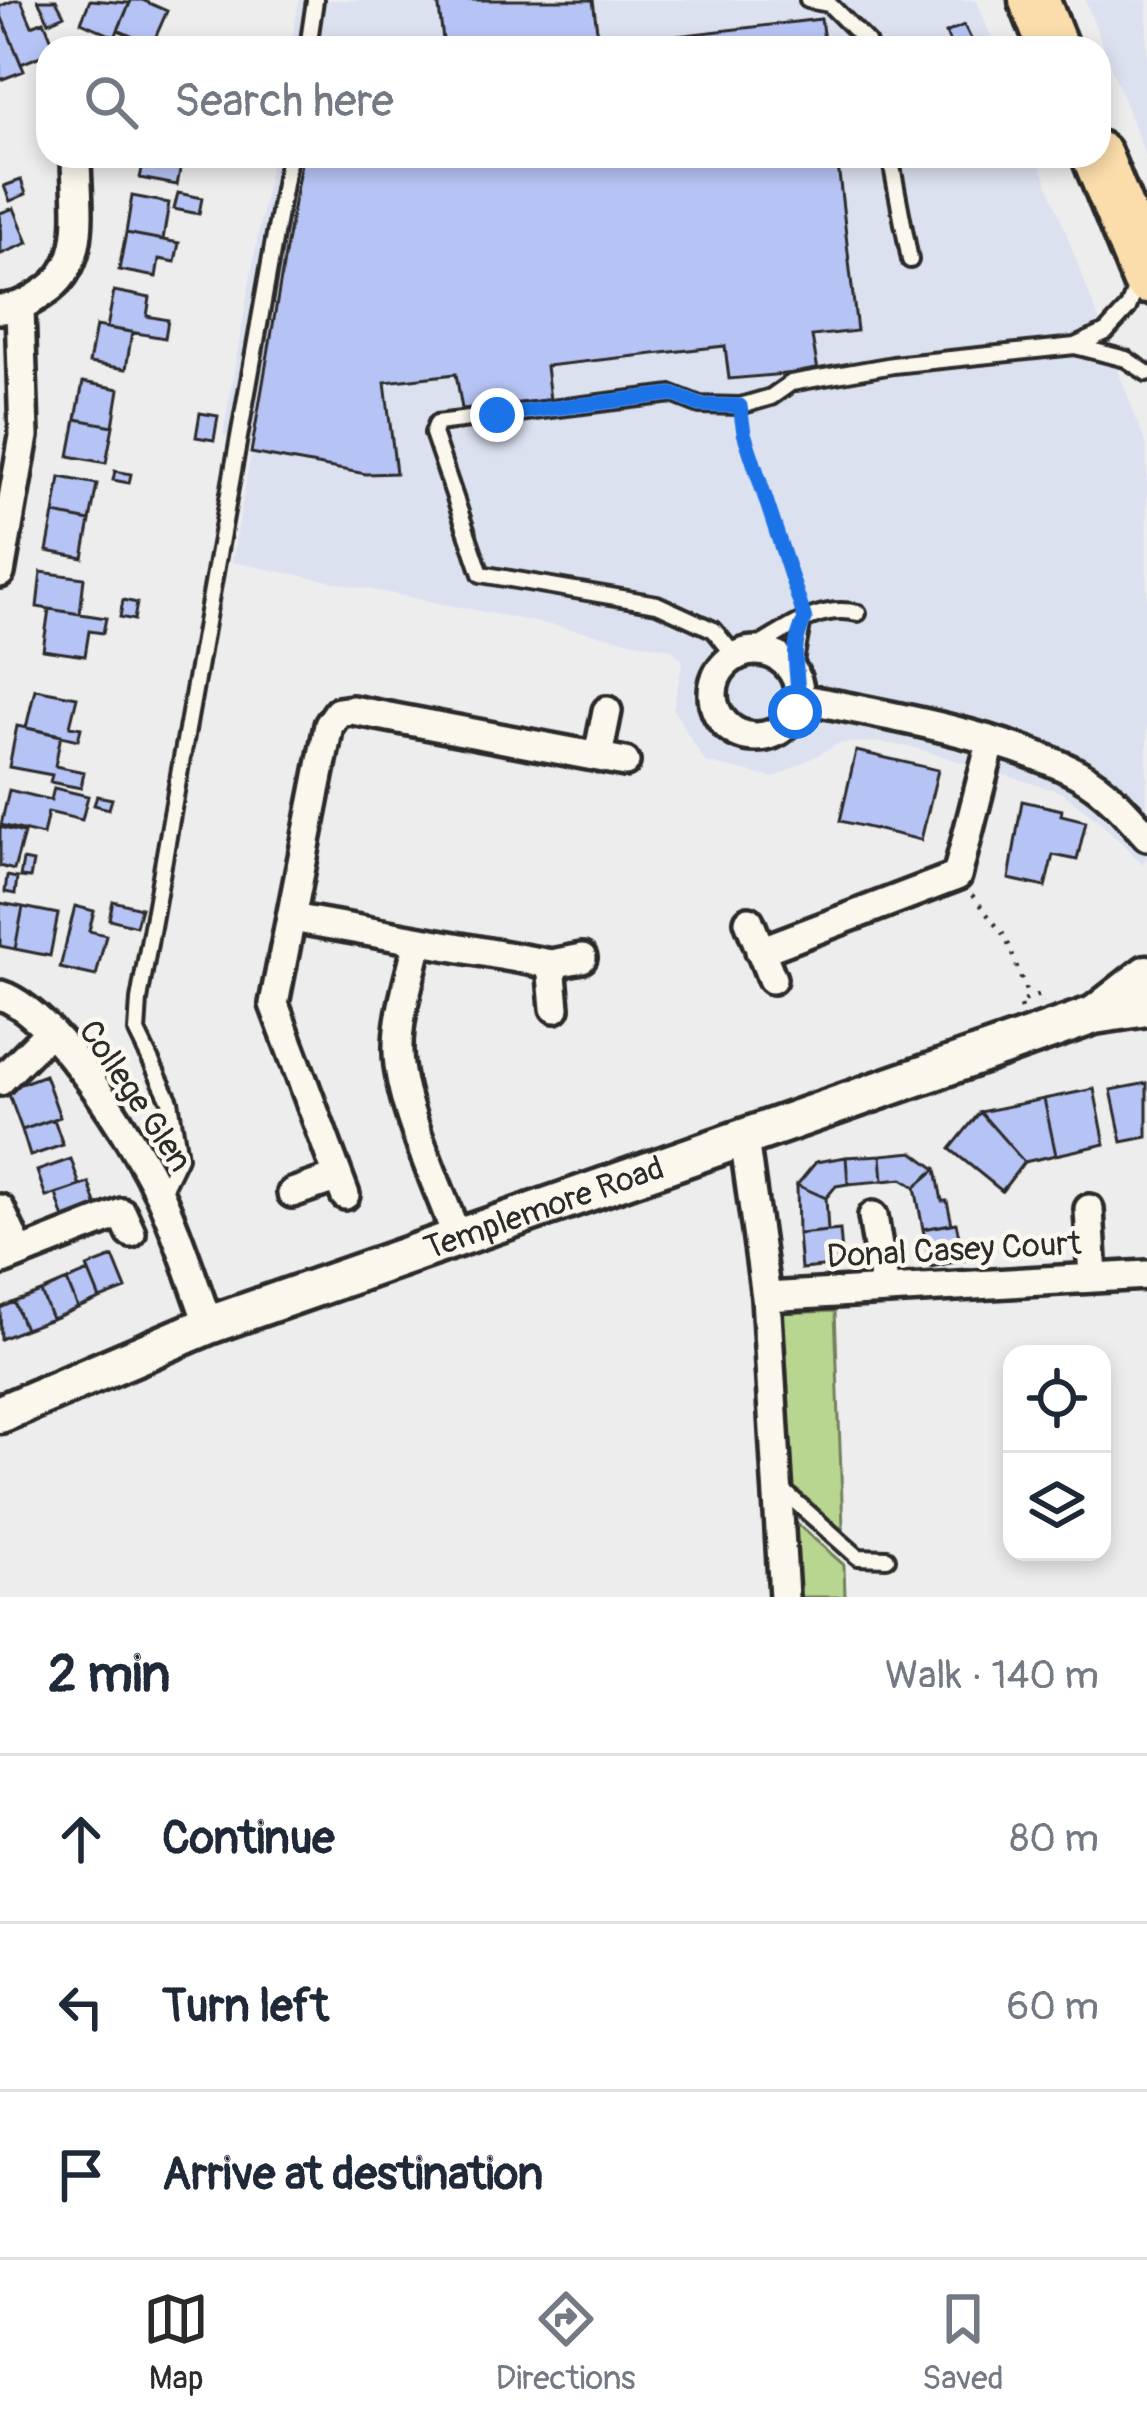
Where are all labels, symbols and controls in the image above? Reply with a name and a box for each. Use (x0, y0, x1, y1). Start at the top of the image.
search box (36, 36, 1111, 168)
icon: search (78, 69, 144, 135)
text: Search here (174, 74, 394, 130)
route end (470, 388, 524, 442)
route start (768, 685, 822, 739)
street label: College Glen (69, 1013, 201, 1179)
street label: Templemore Road (419, 1147, 669, 1269)
street label: Donal Casey Court (826, 1223, 1083, 1277)
map controls (1003, 1345, 1111, 1561)
button: locate (1003, 1345, 1111, 1453)
button: layers (1003, 1453, 1111, 1561)
text: 2 min (48, 1643, 170, 1707)
text: Walk · 140 m (885, 1651, 1099, 1700)
icon: ahead (48, 1806, 114, 1872)
text: Continue (162, 1811, 335, 1867)
text: 80 m (1010, 1814, 1099, 1863)
icon: left (48, 1974, 114, 2040)
text: Turn left (162, 1979, 329, 2035)
text: 60 m (1007, 1982, 1099, 2031)
icon: arrive (48, 2142, 114, 2208)
text: Arrive at destination (162, 2147, 543, 2203)
tab: Map (143, 2286, 209, 2399)
tab: Directions (496, 2286, 636, 2399)
tab: Saved (922, 2286, 1004, 2399)

